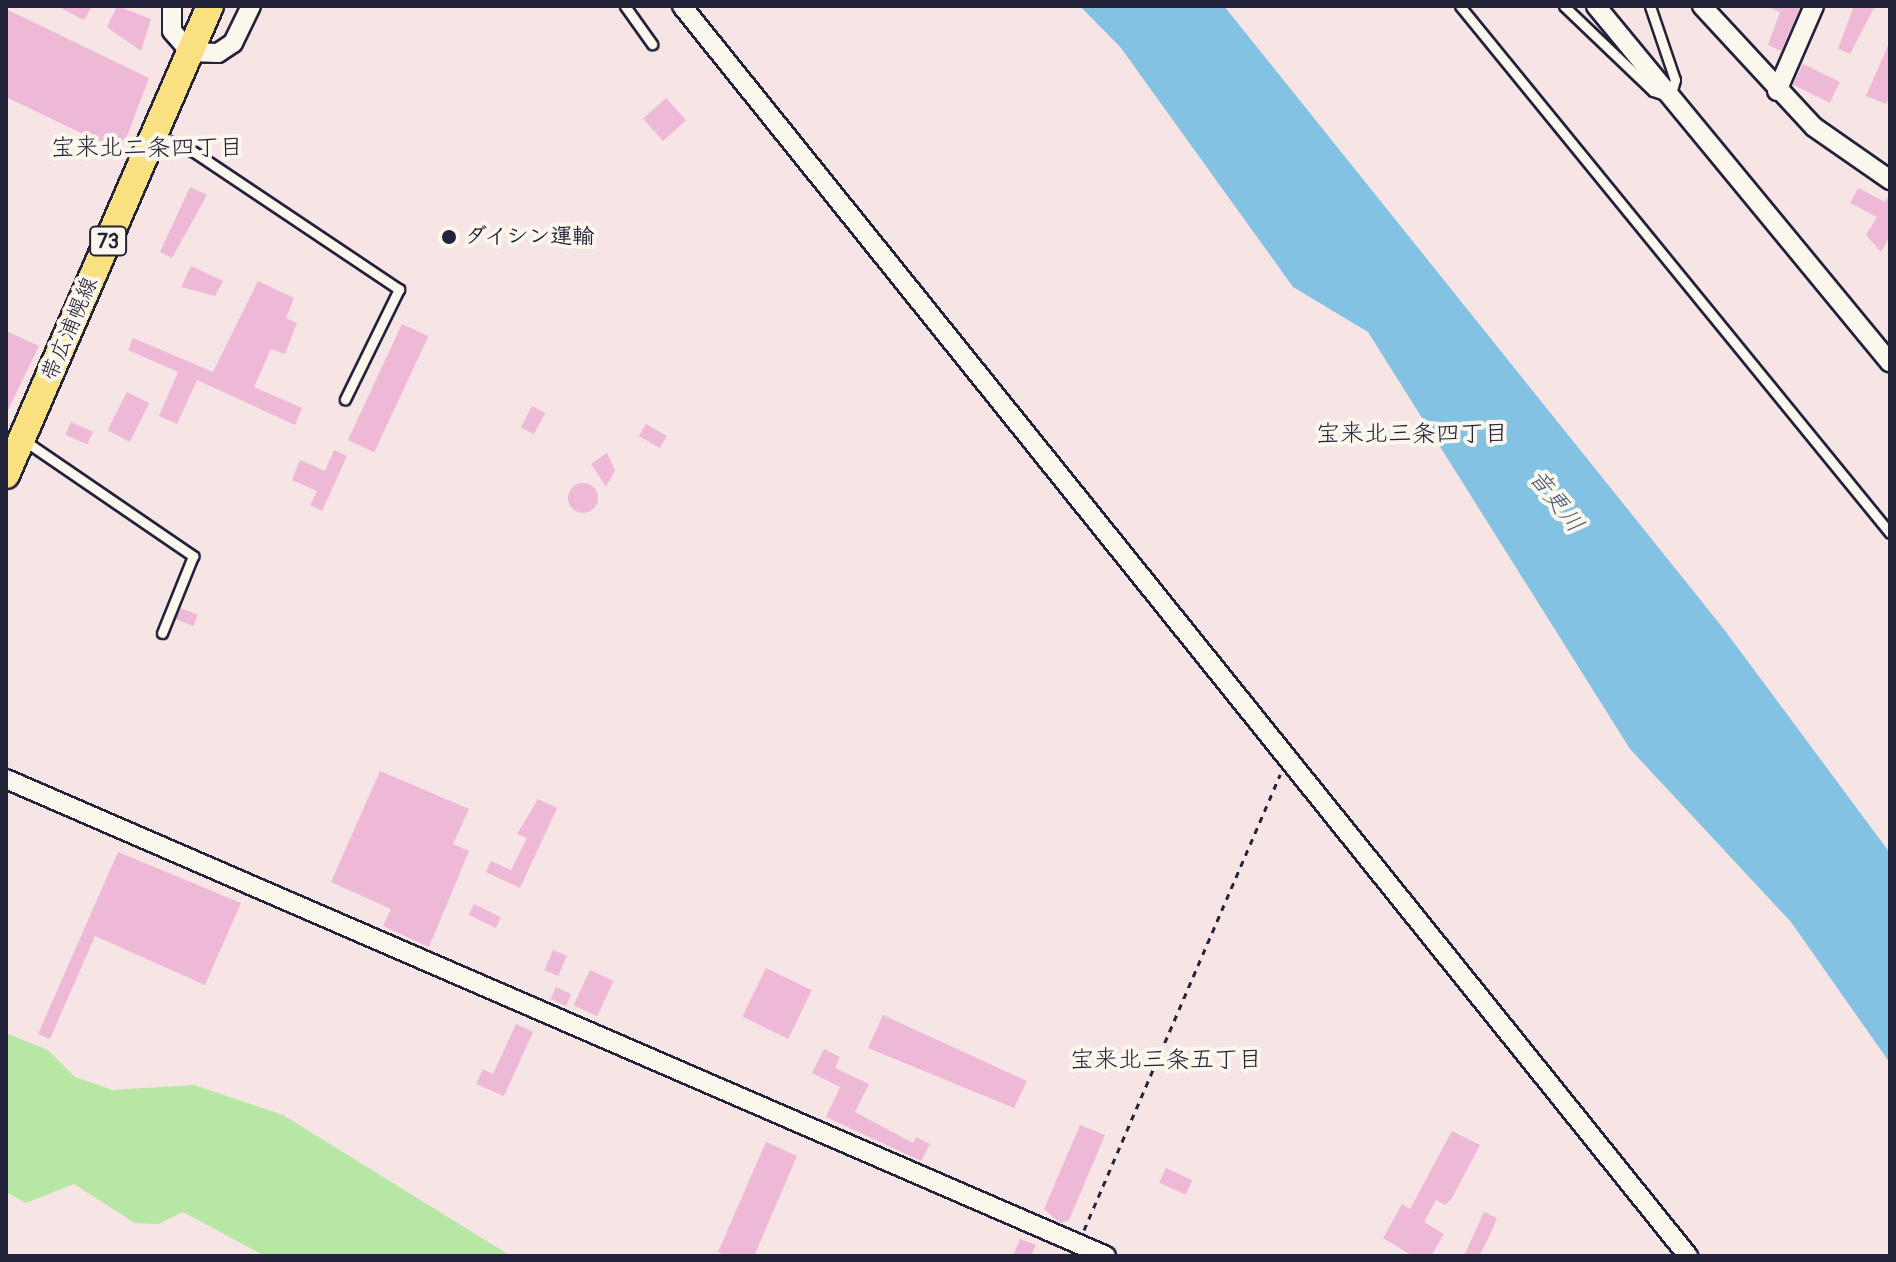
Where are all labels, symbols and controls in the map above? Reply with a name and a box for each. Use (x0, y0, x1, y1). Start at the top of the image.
district label: 宝来北二条四丁目 (51, 134, 243, 162)
place label: ダイシン運輸 (465, 224, 597, 250)
road number: 73 (88, 225, 128, 257)
marker: ダイシン運輸 (440, 228, 458, 246)
street label: 帯広浦幌線 (36, 273, 104, 385)
district label: 宝来北三条四丁目 (1316, 420, 1508, 448)
water label: 音更川 (1522, 464, 1590, 538)
district label: 宝来北三条五丁目 (1070, 1046, 1262, 1074)

